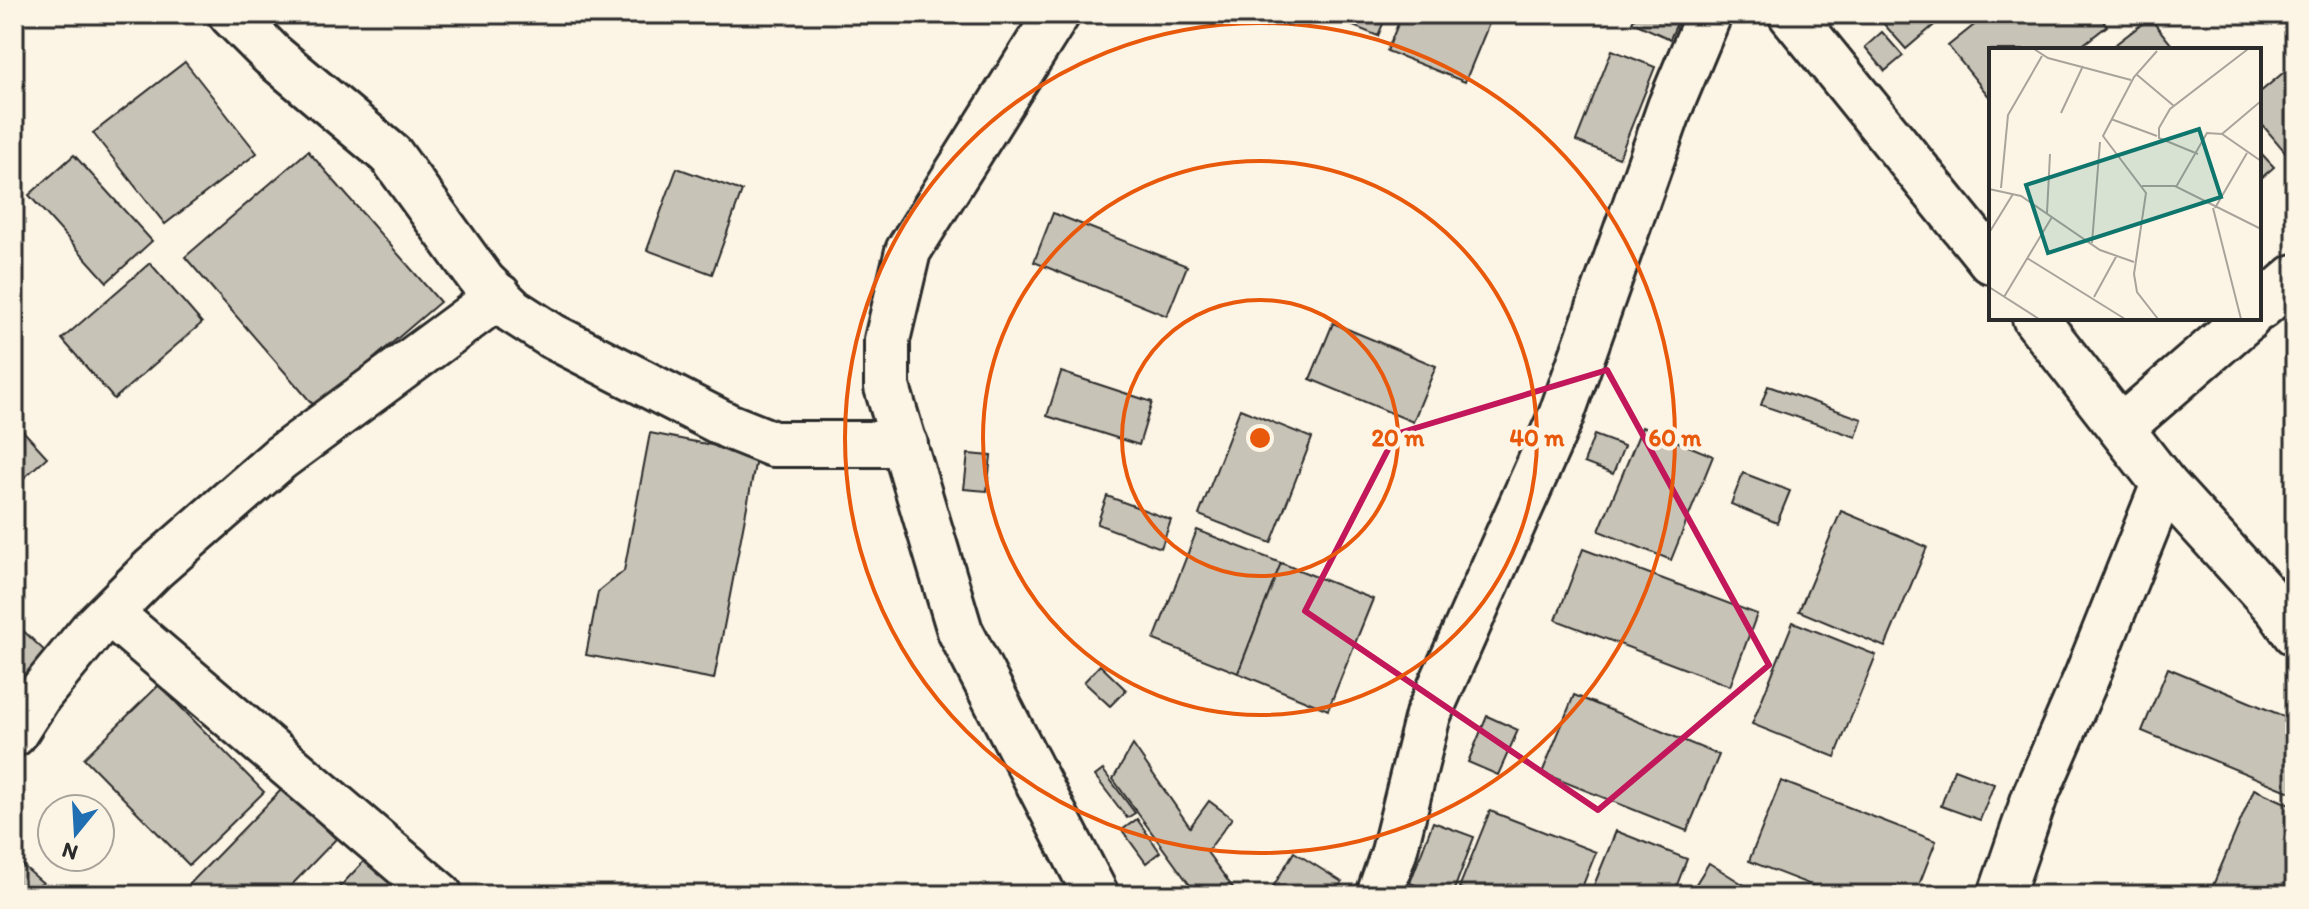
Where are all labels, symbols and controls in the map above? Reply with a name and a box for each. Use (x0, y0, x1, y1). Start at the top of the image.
inset map (1989, 48, 2261, 320)
text: 20 m (1372, 423, 1425, 452)
text: 40 m (1510, 423, 1565, 452)
text: 60 m (1648, 423, 1702, 452)
centre of rings (1246, 424, 1274, 452)
north arrow (36, 793, 116, 873)
text: N (59, 836, 81, 867)

